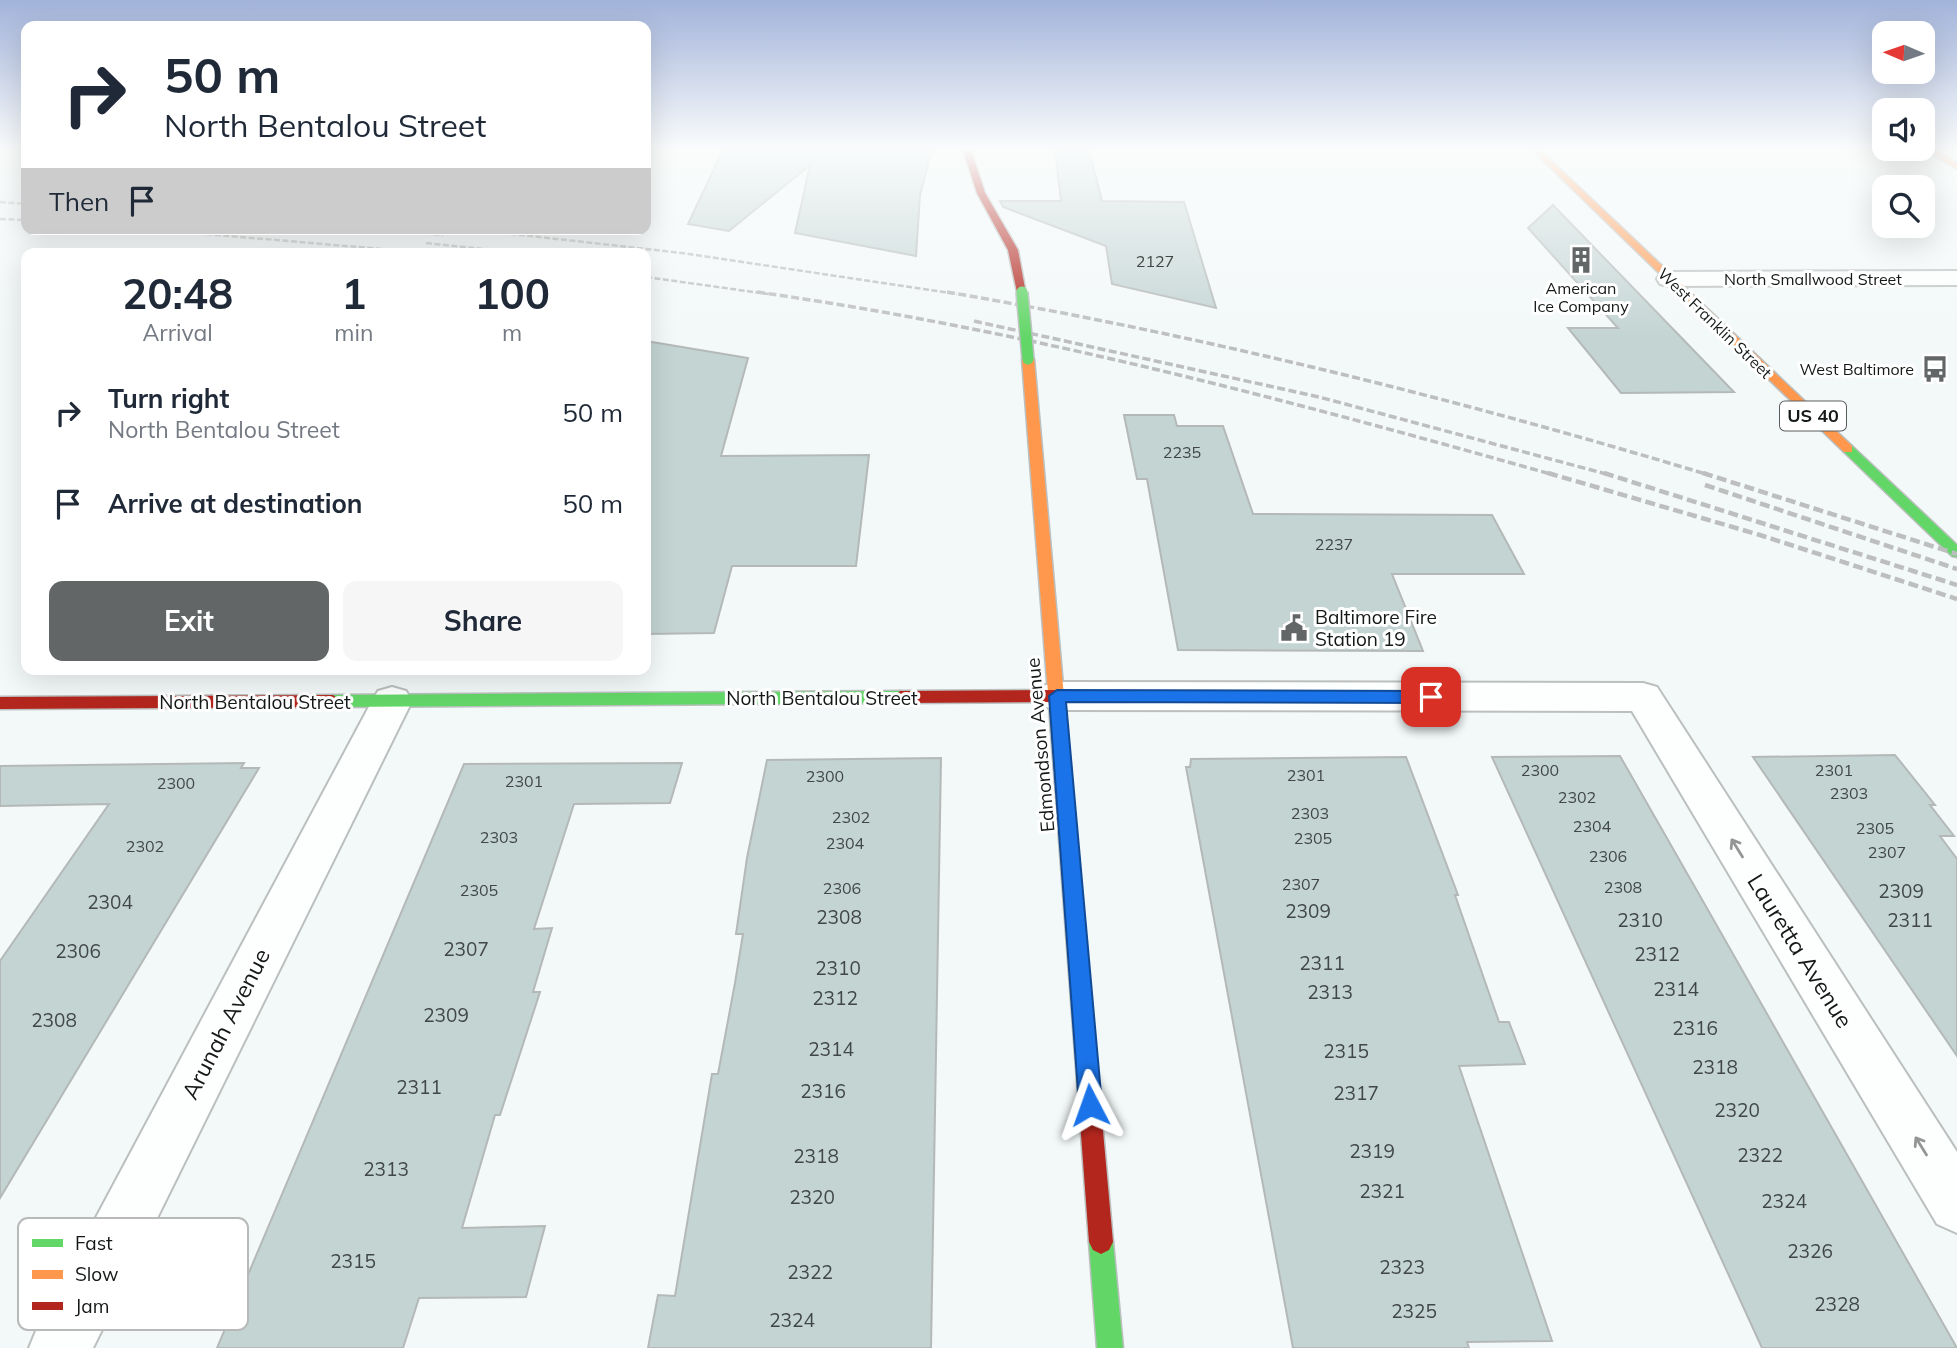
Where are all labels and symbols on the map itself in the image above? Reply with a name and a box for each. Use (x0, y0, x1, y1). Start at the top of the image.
north arrow (1872, 21, 1936, 84)
building icon: American Ice Company (1566, 245, 1596, 275)
house number: 2127 (1136, 251, 1174, 271)
street label: West Franklin Street (1654, 264, 1776, 383)
street label: North Smallwood Street (1724, 269, 1902, 289)
place label: American Ice Company (1533, 278, 1629, 316)
bus stop icon: West Baltimore (1920, 354, 1950, 384)
place label: West Baltimore (1800, 359, 1914, 379)
road number: US 40 (1780, 402, 1846, 430)
house number: 2235 (1163, 442, 1201, 462)
house number: 2237 (1315, 534, 1353, 554)
place label: Baltimore Fire Station 19 (1315, 605, 1437, 651)
public building icon: Baltimore Fire Station 19 (1279, 613, 1309, 643)
street label: Edmondson Avenue (1020, 657, 1060, 833)
pin (1401, 667, 1461, 727)
street label: North Bentalou Street (726, 686, 918, 710)
street label: North Bentalou Street (159, 690, 351, 714)
house number: 2300 (1521, 760, 1559, 780)
house number: 2301 (1815, 760, 1853, 780)
house number: 2301 (1287, 765, 1325, 785)
house number: 2300 (806, 766, 844, 786)
house number: 2301 (505, 771, 543, 791)
house number: 2300 (157, 773, 195, 793)
house number: 2303 (1830, 783, 1868, 803)
house number: 2302 (1558, 787, 1596, 807)
house number: 2303 (1291, 803, 1329, 823)
house number: 2302 (832, 807, 870, 827)
house number: 2304 (1573, 816, 1612, 836)
house number: 2305 (1856, 818, 1894, 838)
house number: 2303 (480, 827, 518, 847)
house number: 2305 (1294, 828, 1332, 848)
house number: 2304 (826, 833, 865, 853)
house number: 2302 (126, 836, 164, 856)
one-way arrow (1729, 839, 1743, 859)
house number: 2307 (1868, 842, 1906, 862)
house number: 2306 (1589, 846, 1627, 866)
street label: Lauretta Avenue (1741, 868, 1859, 1033)
house number: 2307 (1282, 874, 1320, 894)
house number: 2308 (1604, 877, 1642, 897)
house number: 2306 (823, 878, 861, 898)
house number: 2309 (1878, 879, 1924, 903)
house number: 2305 (460, 880, 498, 900)
house number: 2304 (87, 890, 133, 914)
house number: 2309 (1285, 899, 1331, 923)
house number: 2308 (816, 905, 862, 929)
house number: 2310 (1617, 908, 1663, 932)
house number: 2311 (1887, 908, 1933, 932)
house number: 2307 (443, 937, 489, 961)
house number: 2306 (55, 939, 101, 963)
house number: 2312 (1634, 942, 1680, 966)
street label: Arunah Avenue (175, 944, 276, 1104)
house number: 2311 (1299, 951, 1345, 975)
house number: 2310 (815, 956, 861, 980)
house number: 2314 (1653, 977, 1699, 1001)
house number: 2313 (1307, 980, 1353, 1004)
house number: 2312 (812, 986, 858, 1010)
house number: 2309 (423, 1003, 469, 1027)
house number: 2308 (31, 1008, 77, 1032)
house number: 2316 (1672, 1016, 1718, 1040)
house number: 2314 (808, 1037, 854, 1061)
house number: 2315 (1323, 1039, 1369, 1063)
house number: 2318 (1692, 1055, 1738, 1079)
position arrow (1053, 1068, 1127, 1142)
house number: 2311 (396, 1075, 442, 1099)
house number: 2316 (800, 1079, 846, 1103)
house number: 2317 (1333, 1081, 1379, 1105)
house number: 2320 (1714, 1098, 1760, 1122)
one-way arrow (1914, 1137, 1929, 1156)
house number: 2319 (1349, 1139, 1395, 1163)
house number: 2322 (1737, 1143, 1783, 1167)
house number: 2318 (793, 1144, 839, 1168)
house number: 2313 (363, 1157, 409, 1181)
house number: 2321 (1359, 1179, 1405, 1203)
house number: 2320 (789, 1185, 835, 1209)
house number: 2324 (1761, 1189, 1807, 1213)
legend (18, 1218, 248, 1330)
text: Fast (75, 1231, 113, 1255)
house number: 2326 (1787, 1239, 1833, 1263)
house number: 2315 (330, 1249, 376, 1273)
house number: 2323 (1379, 1255, 1425, 1279)
house number: 2322 (787, 1260, 833, 1284)
text: Slow (75, 1262, 119, 1286)
house number: 2328 (1814, 1292, 1860, 1316)
text: Jam (75, 1294, 109, 1318)
house number: 2325 (1391, 1299, 1437, 1323)
house number: 2324 (769, 1308, 815, 1332)

